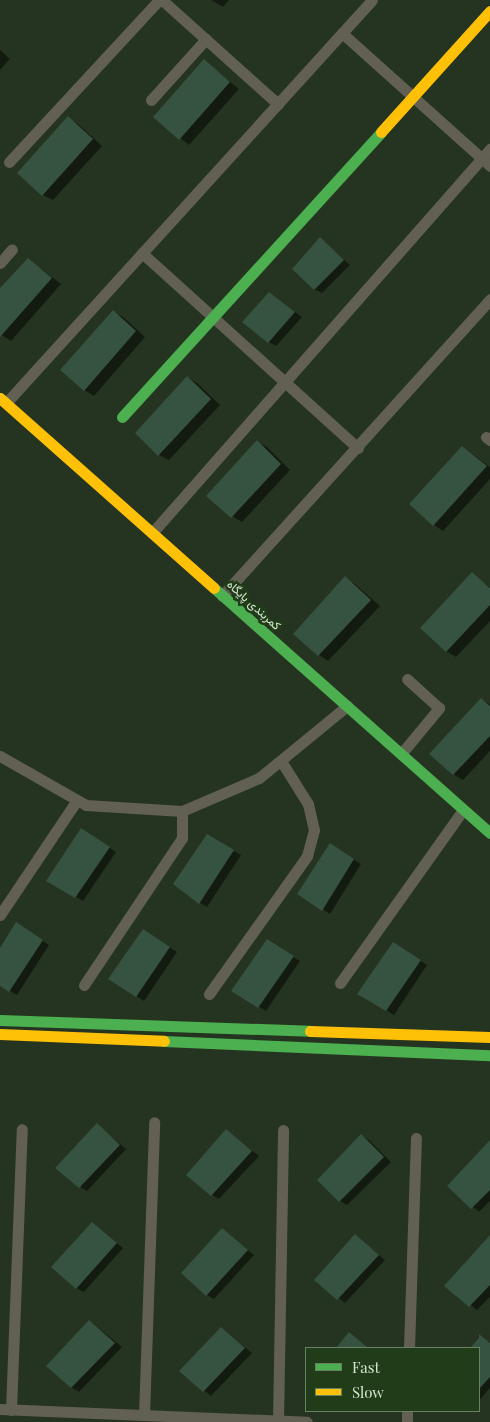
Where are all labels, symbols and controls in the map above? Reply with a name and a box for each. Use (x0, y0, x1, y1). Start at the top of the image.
street label: کمربندی پایگاه (224, 577, 284, 633)
legend (305, 1347, 480, 1412)
text: Fast (352, 1357, 380, 1377)
text: Slow (352, 1382, 384, 1402)

